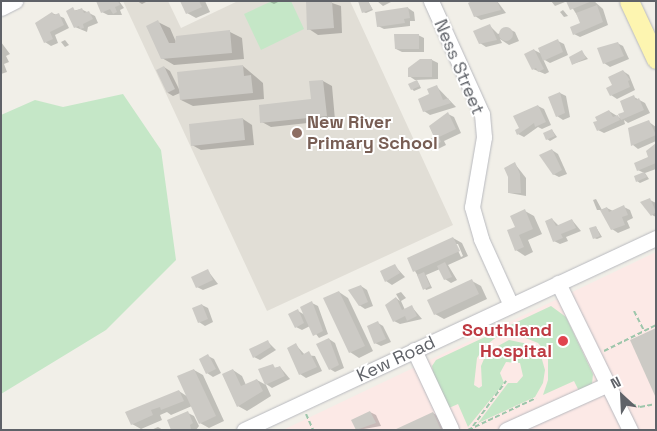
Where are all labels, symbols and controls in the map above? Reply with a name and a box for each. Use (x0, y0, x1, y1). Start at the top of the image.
street label: Ness Street (429, 16, 489, 118)
place label: New River Primary School (307, 112, 438, 154)
marker: New River Primary School (291, 127, 303, 139)
place label: Southland Hospital (462, 320, 552, 362)
street label: Kew Road (353, 331, 439, 387)
marker: Southland Hospital (556, 334, 570, 348)
north arrow (597, 371, 647, 421)
text: N (608, 372, 624, 393)

